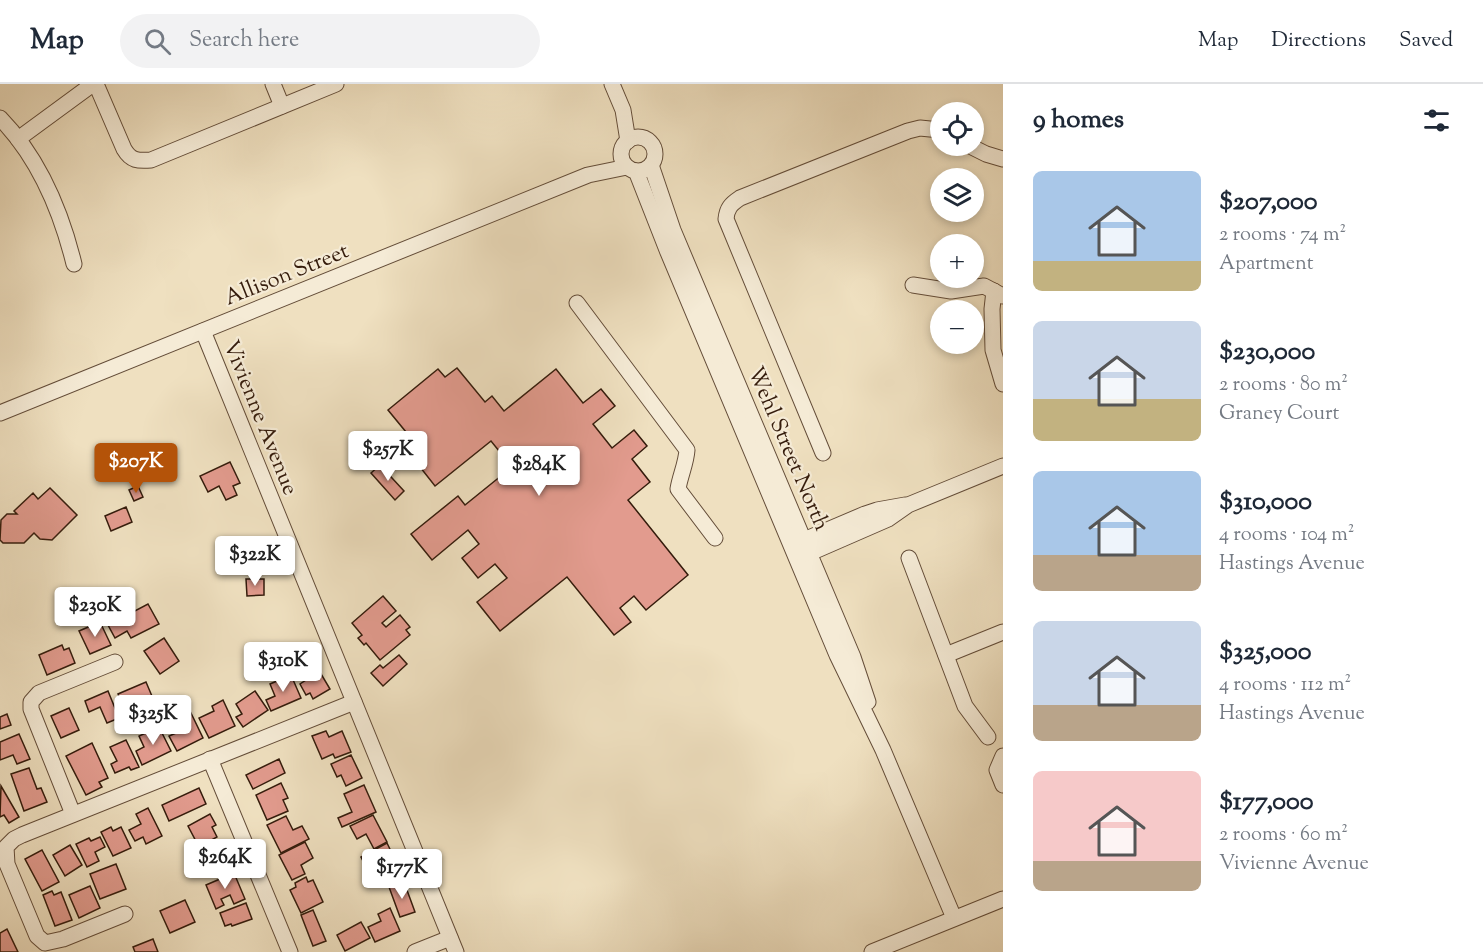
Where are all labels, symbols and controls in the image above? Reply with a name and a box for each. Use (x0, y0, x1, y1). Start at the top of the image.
search box (120, 14, 540, 68)
text: Map (30, 21, 84, 61)
icon: search (141, 25, 174, 58)
text: Search here (189, 25, 299, 57)
text: Map (1198, 26, 1238, 56)
text: Directions (1271, 26, 1366, 56)
text: Saved (1399, 26, 1453, 56)
map controls (930, 102, 984, 354)
button: locate (930, 102, 984, 156)
text: 9 homes (1033, 102, 1124, 139)
icon: filters (1420, 104, 1453, 137)
button: layers (930, 168, 984, 222)
text: $207,000 (1219, 184, 1318, 221)
icon: home (1081, 195, 1153, 267)
text: 2 rooms · 74 m² (1219, 221, 1346, 250)
button: + (930, 234, 984, 288)
street label: Allison Street (220, 236, 355, 315)
text: Apartment (1219, 250, 1314, 279)
button: − (930, 300, 984, 354)
text: $230,000 (1219, 334, 1315, 371)
street label: Vivienne Avenue (214, 336, 305, 500)
icon: home (1081, 345, 1153, 417)
street label: Wehl Street North (738, 362, 836, 536)
text: 2 rooms · 80 m² (1219, 371, 1348, 400)
text: Graney Court (1219, 400, 1339, 429)
pin: $257K (346, 431, 430, 482)
text: $257K (362, 436, 414, 465)
pin: $207K (94, 443, 178, 494)
pin: $284K (497, 446, 581, 497)
text: $207K (108, 448, 164, 477)
text: $284K (512, 451, 566, 480)
text: $310,000 (1219, 484, 1312, 521)
icon: home (1081, 495, 1153, 567)
text: 4 rooms · 104 m² (1219, 521, 1355, 550)
pin: $322K (213, 536, 297, 587)
text: $322K (229, 541, 281, 570)
text: Hastings Avenue (1219, 550, 1365, 579)
pin: $230K (53, 587, 137, 638)
text: $230K (69, 592, 121, 621)
text: $325,000 (1219, 634, 1311, 671)
pin: $310K (241, 642, 325, 693)
icon: home (1081, 645, 1153, 717)
text: $310K (258, 647, 308, 676)
text: 4 rooms · 112 m² (1219, 671, 1351, 700)
pin: $325K (111, 695, 195, 746)
text: $325K (128, 700, 178, 729)
text: Hastings Avenue (1219, 700, 1365, 729)
text: $177,000 (1219, 784, 1314, 821)
icon: home (1081, 795, 1153, 867)
text: 2 rooms · 60 m² (1219, 821, 1348, 850)
pin: $264K (183, 839, 267, 890)
text: $264K (198, 844, 252, 873)
pin: $177K (360, 849, 444, 900)
text: Vivienne Avenue (1219, 850, 1369, 879)
text: $177K (376, 854, 428, 883)

